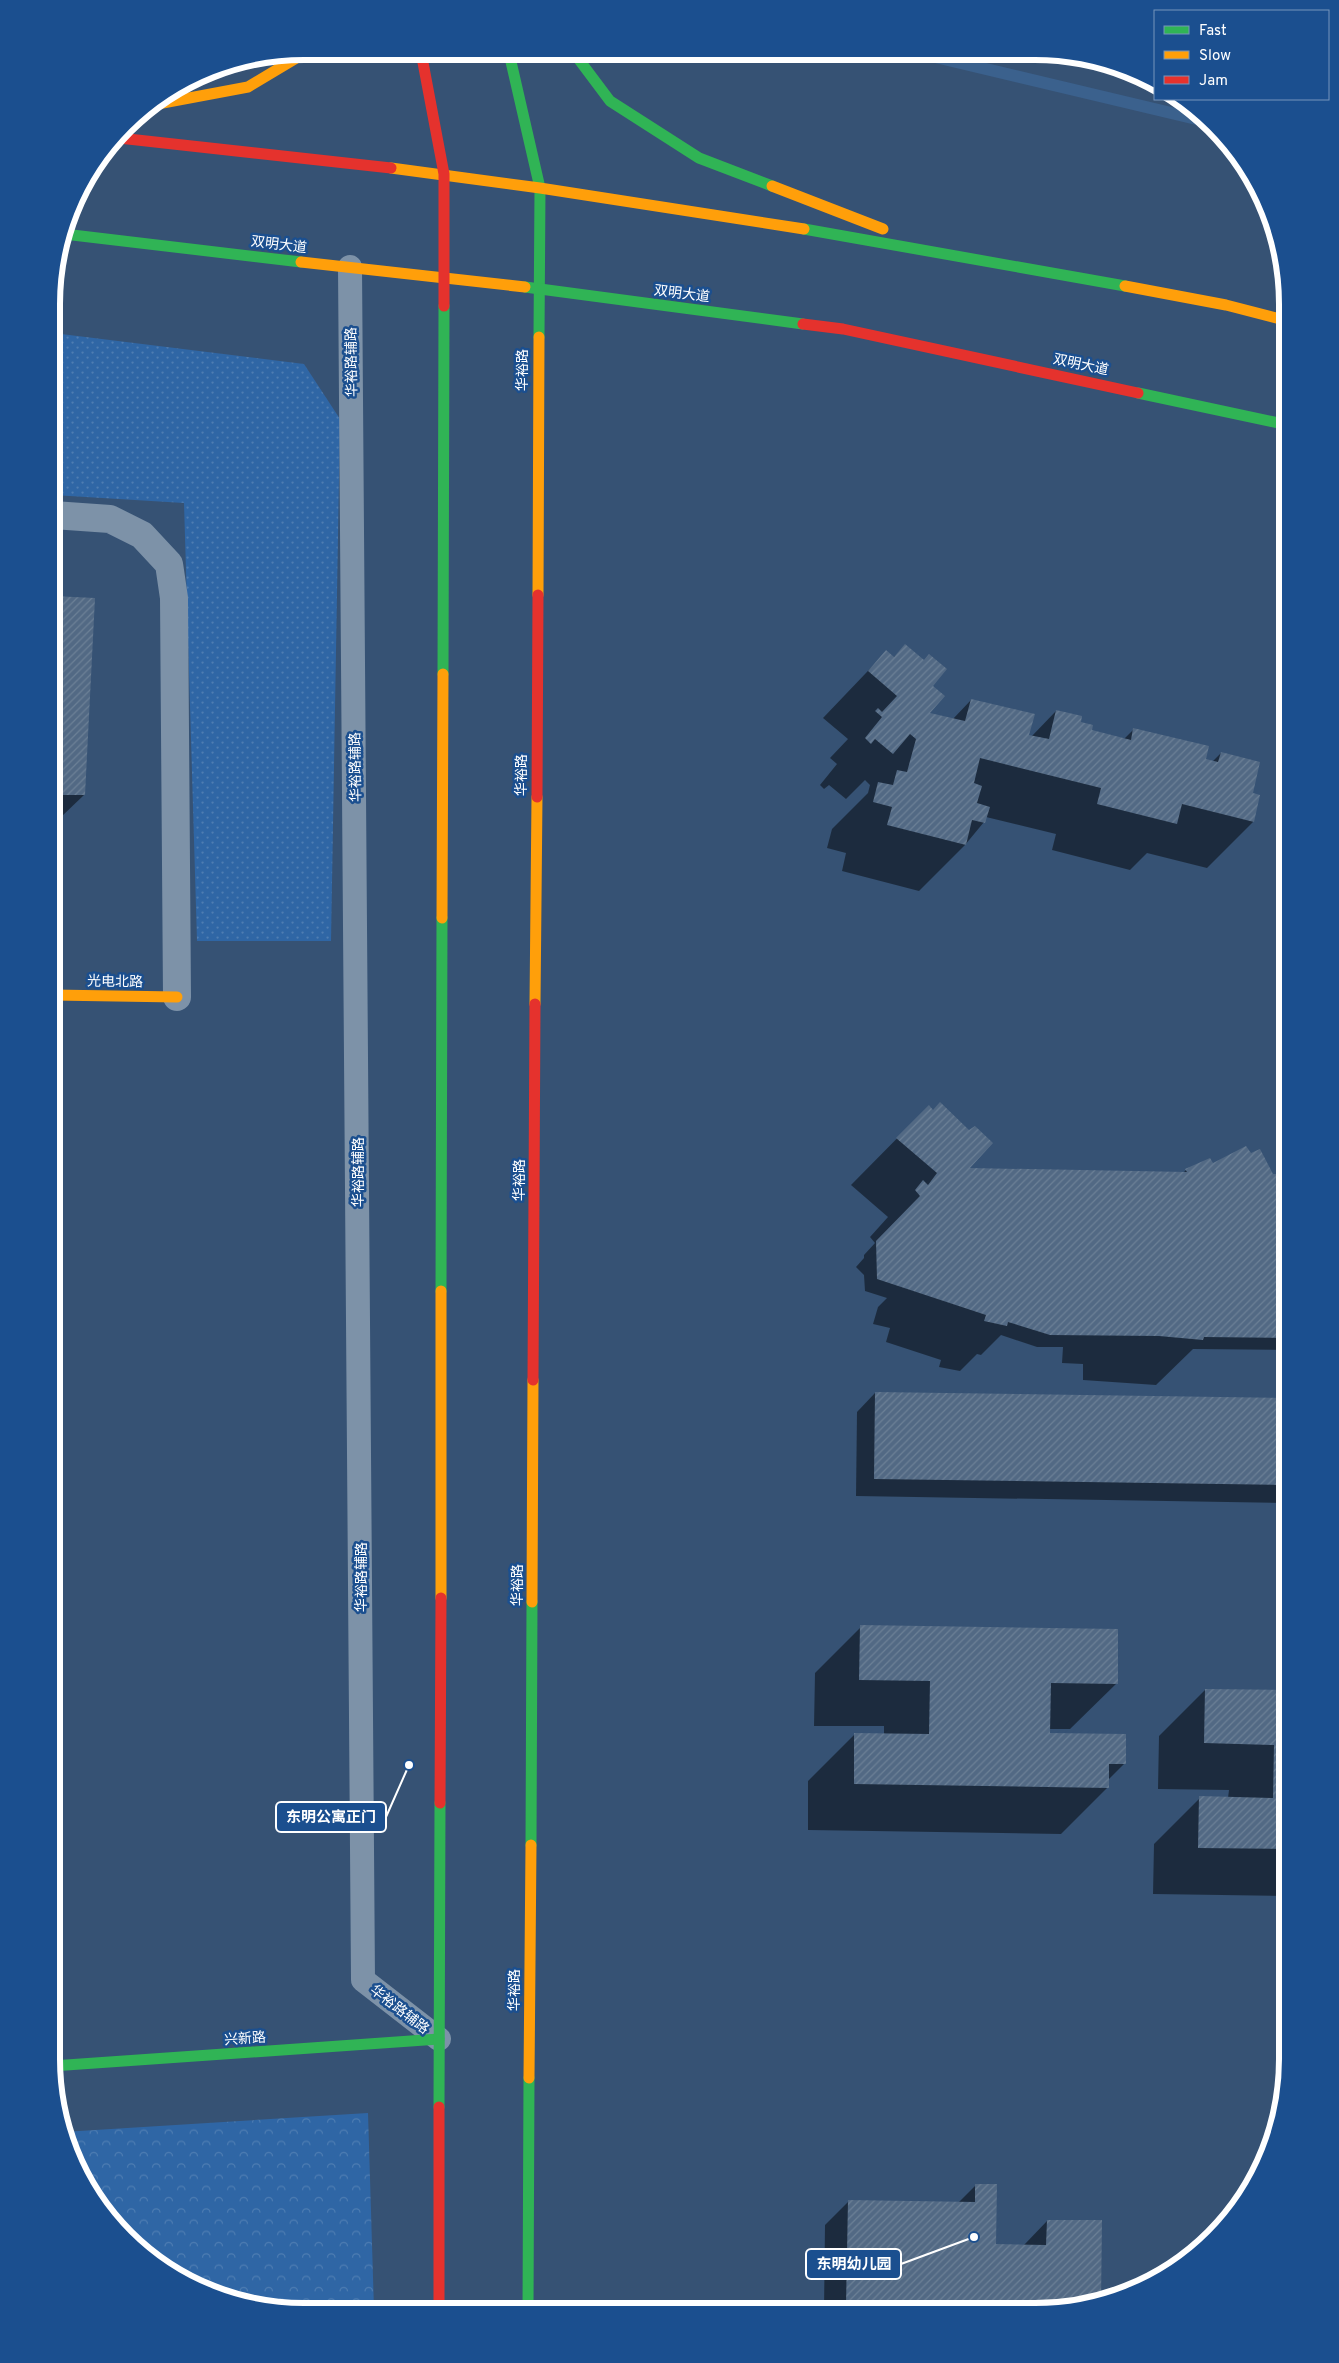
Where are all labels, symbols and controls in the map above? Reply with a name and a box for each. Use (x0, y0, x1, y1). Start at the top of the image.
legend (1154, 10, 1329, 100)
text: Fast (1199, 22, 1227, 41)
text: Slow (1199, 47, 1231, 66)
text: Jam (1199, 72, 1228, 91)
street label: 双明大道 (250, 234, 308, 257)
street label: 双明大道 (653, 283, 711, 306)
street label: 华裕路辅路 (342, 327, 362, 397)
street label: 华裕路 (514, 349, 532, 391)
street label: 双明大道 (1052, 351, 1110, 380)
street label: 华裕路辅路 (346, 732, 366, 802)
street label: 华裕路 (513, 754, 531, 796)
street label: 光电北路 (87, 973, 143, 991)
street label: 华裕路辅路 (350, 1137, 368, 1207)
street label: 华裕路 (511, 1159, 529, 1201)
street label: 华裕路辅路 (353, 1542, 371, 1612)
street label: 华裕路 (509, 1564, 527, 1606)
callout: 东明公寓正门 (276, 1802, 386, 1832)
text: 东明公寓正门 (286, 1809, 376, 1828)
street label: 华裕路 (506, 1969, 524, 2011)
street label: 华裕路辅路 (366, 1981, 433, 2038)
street label: 兴新路 (224, 2030, 267, 2049)
callout: 东明幼儿园 (806, 2249, 901, 2279)
text: 东明幼儿园 (816, 2255, 892, 2275)

